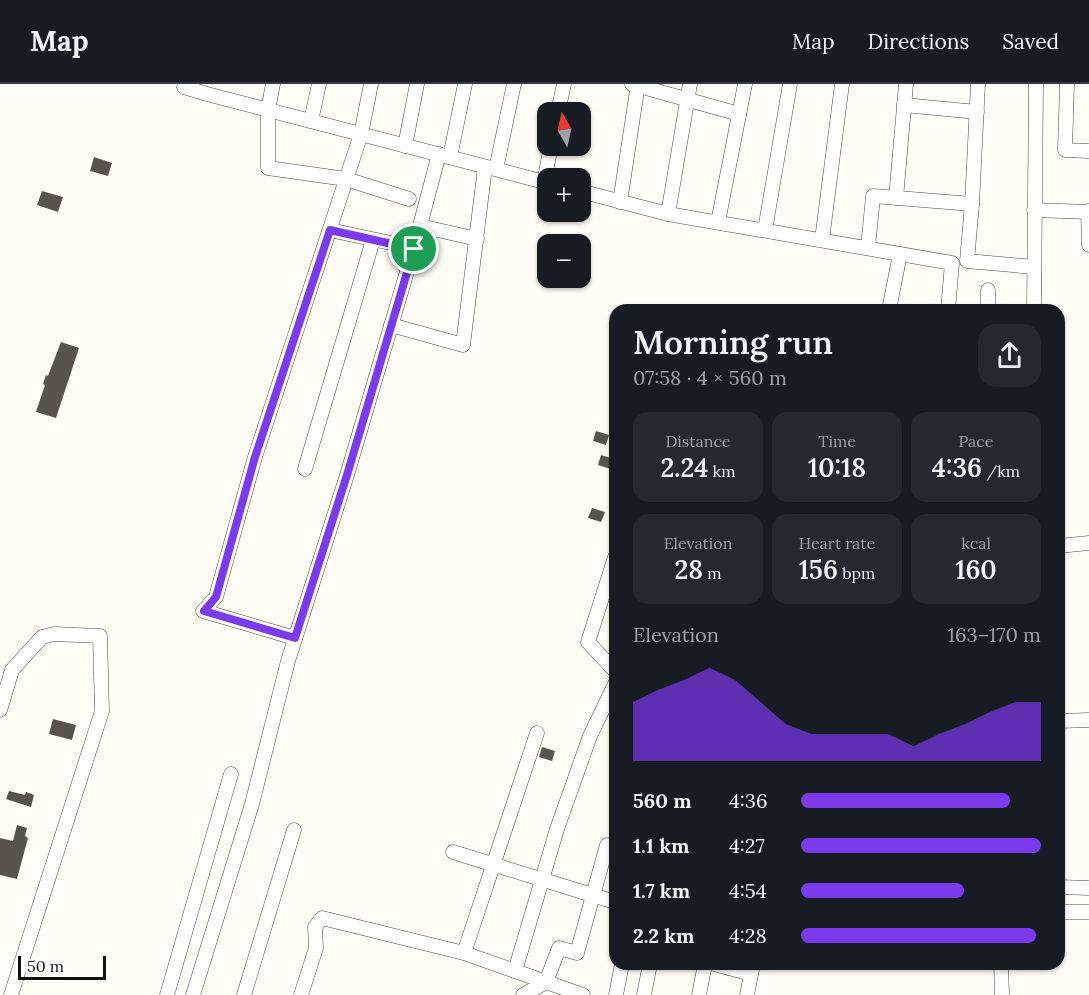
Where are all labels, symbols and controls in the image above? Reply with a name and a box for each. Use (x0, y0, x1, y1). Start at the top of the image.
text: Map (30, 23, 89, 59)
text: Map (792, 28, 835, 55)
text: Directions (868, 28, 969, 55)
text: Saved (1002, 28, 1059, 55)
north arrow (537, 102, 591, 156)
map controls (537, 102, 591, 288)
button: + (537, 168, 591, 222)
pin (388, 223, 439, 274)
icon: arrive (397, 232, 430, 265)
button: − (537, 234, 591, 288)
text: Morning run (633, 321, 833, 363)
button: share (978, 324, 1041, 387)
text: 07:58 · 4 × 560 m (633, 365, 787, 390)
text: Distance (665, 431, 731, 451)
text: Time (818, 431, 856, 451)
text: Pace (959, 431, 993, 451)
text: 2.24 (660, 451, 708, 484)
text: 10:18 (808, 451, 866, 484)
text: 4:36 (932, 451, 982, 484)
text: km (708, 461, 736, 481)
text: /km (982, 461, 1020, 481)
text: Elevation (664, 533, 732, 553)
text: Heart rate (799, 533, 875, 553)
text: kcal (961, 533, 991, 553)
text: 28 (674, 553, 703, 586)
text: 156 (799, 553, 838, 586)
text: 160 (955, 553, 997, 586)
text: m (703, 563, 722, 583)
text: bpm (838, 563, 875, 583)
text: Elevation (633, 622, 719, 647)
text: 163–170 m (948, 622, 1041, 647)
text: 560 m (633, 788, 692, 813)
text: 4:36 (729, 788, 768, 813)
text: 1.1 km (633, 833, 689, 858)
text: 4:27 (729, 833, 765, 858)
text: 1.7 km (633, 878, 690, 903)
text: 4:54 (729, 878, 767, 903)
text: 2.2 km (633, 923, 695, 948)
text: 4:28 (729, 923, 767, 948)
scale bar (18, 953, 106, 980)
text: 50 m (27, 956, 64, 976)

